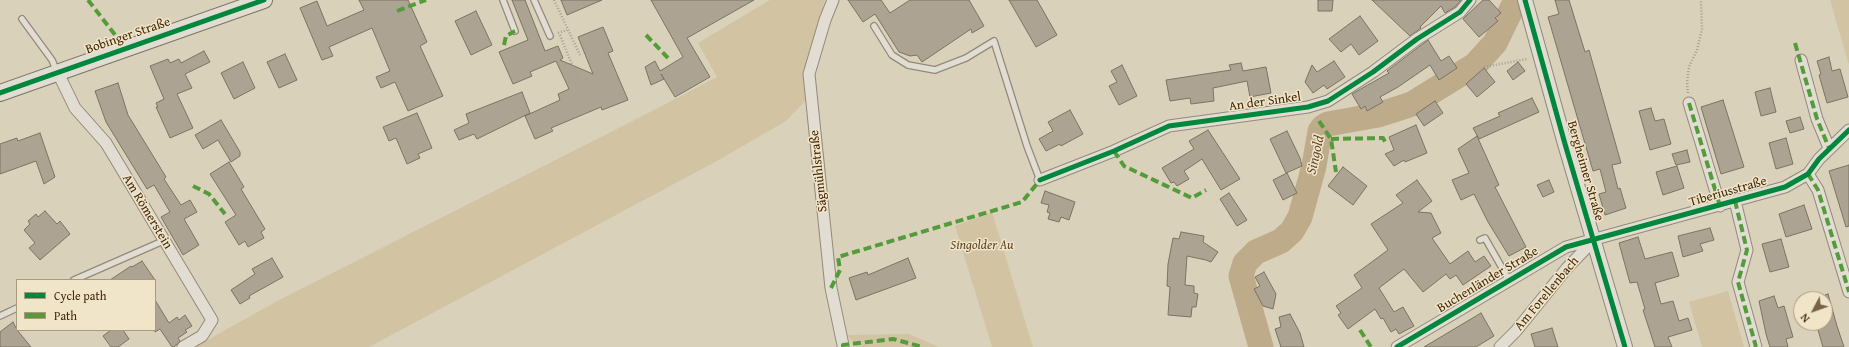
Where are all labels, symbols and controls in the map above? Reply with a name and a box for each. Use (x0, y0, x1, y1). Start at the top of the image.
street label: Bobinger Straße (84, 14, 172, 58)
street label: An der Sinkel (1228, 89, 1302, 115)
street label: Bergheimer Straße (1563, 119, 1607, 223)
street label: Sägmühlstraße (807, 129, 831, 213)
water label: Singold (1303, 134, 1329, 176)
street label: Am Römerstein (119, 172, 175, 252)
street label: Tiberiusstraße (1687, 174, 1769, 210)
park label: Singolder Au (950, 238, 1014, 254)
street label: Buchenländer Straße (1435, 244, 1541, 316)
street label: Am Forellenbach (1512, 254, 1582, 334)
legend (16, 279, 156, 331)
text: Cycle path (54, 287, 106, 304)
north arrow (1793, 291, 1833, 331)
text: Path (54, 307, 77, 324)
text: N (1796, 310, 1813, 326)

